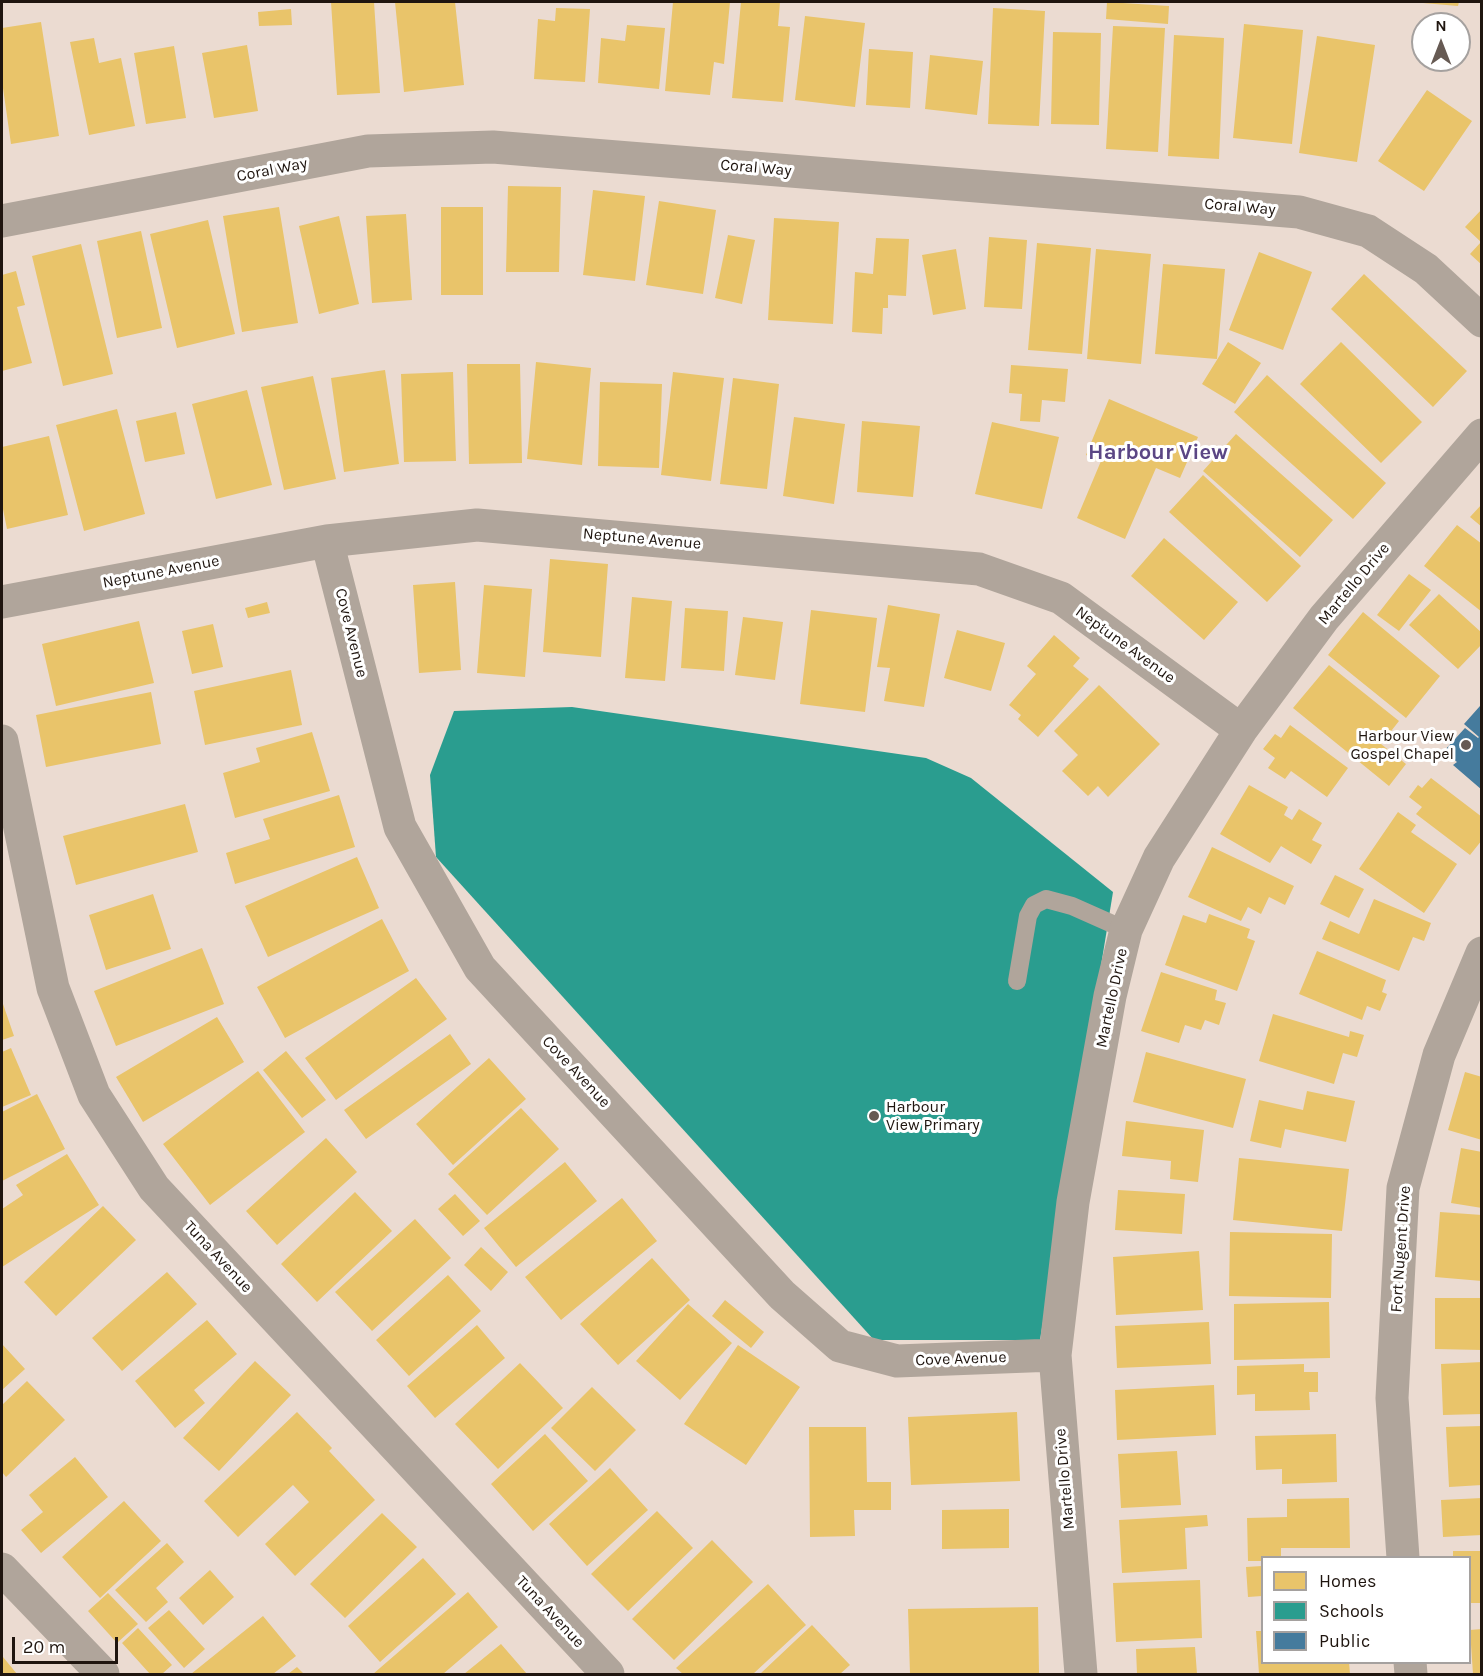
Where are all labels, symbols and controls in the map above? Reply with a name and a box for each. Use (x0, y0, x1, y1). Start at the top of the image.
north arrow (1411, 12, 1471, 72)
text: N (1435, 16, 1447, 35)
street label: Coral Way (235, 154, 309, 186)
street label: Coral Way (720, 155, 792, 181)
street label: Coral Way (1204, 194, 1276, 220)
district label: Harbour View (1088, 440, 1228, 466)
street label: Neptune Avenue (582, 524, 702, 554)
street label: Martello Drive (1314, 539, 1394, 629)
street label: Neptune Avenue (101, 551, 221, 593)
street label: Cove Avenue (331, 586, 371, 680)
street label: Neptune Avenue (1071, 602, 1179, 688)
place label: Harbour View Gospel Chapel (1350, 726, 1454, 764)
marker: Harbour View Gospel Chapel (1459, 738, 1473, 752)
street label: Martello Drive (1092, 946, 1132, 1050)
street label: Cove Avenue (538, 1032, 614, 1112)
place label: Harbour View Primary (886, 1097, 980, 1135)
marker: Harbour View Primary (867, 1109, 881, 1123)
street label: Fort Nugent Drive (1387, 1185, 1415, 1313)
street label: Tuna Avenue (180, 1217, 256, 1297)
street label: Cove Avenue (915, 1348, 1007, 1370)
street label: Martello Drive (1051, 1428, 1079, 1530)
legend (1261, 1556, 1471, 1664)
text: Homes (1319, 1570, 1376, 1592)
street label: Tuna Avenue (512, 1572, 588, 1652)
text: Schools (1319, 1600, 1384, 1622)
scale bar (15, 1625, 122, 1663)
text: Public (1319, 1630, 1370, 1652)
text: 20 m (23, 1636, 65, 1658)

